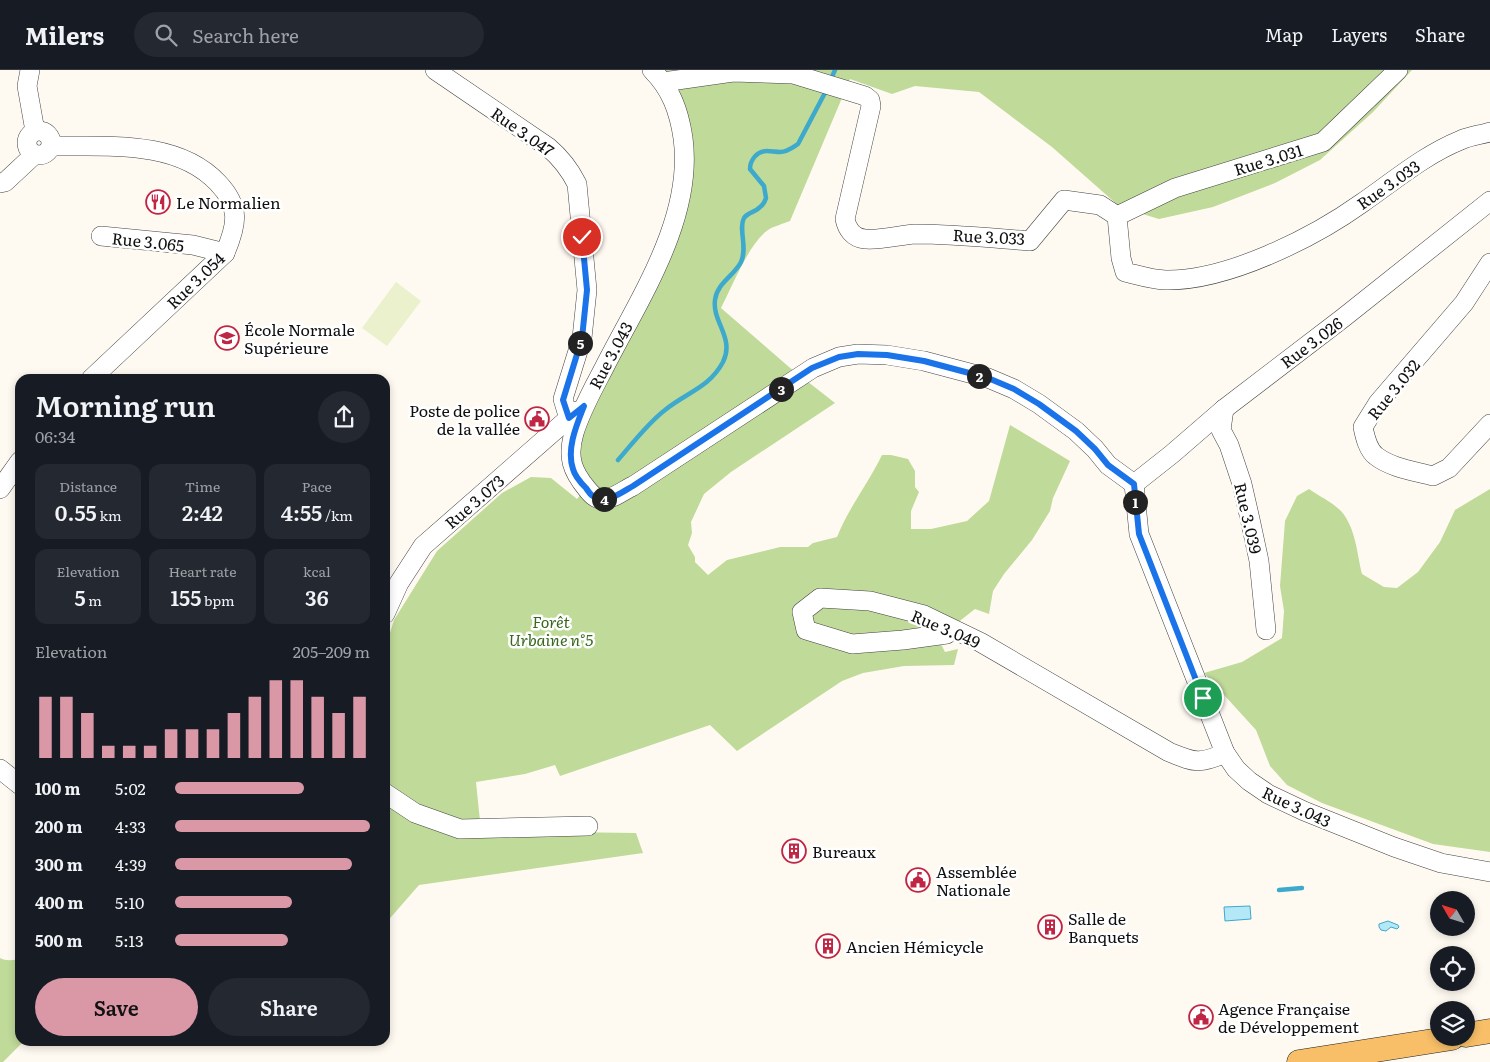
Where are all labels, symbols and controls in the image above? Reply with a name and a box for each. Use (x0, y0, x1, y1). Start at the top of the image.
search box (134, 12, 484, 57)
text: Milers (25, 17, 104, 52)
icon: search (152, 21, 180, 49)
text: Search here (192, 21, 299, 49)
text: Map (1265, 21, 1303, 48)
text: Layers (1331, 21, 1387, 48)
text: Share (1415, 21, 1465, 48)
street label: Rue 3.047 (487, 100, 559, 162)
street label: Rue 3.031 (1231, 137, 1306, 181)
street label: Rue 3.033 (1351, 153, 1425, 215)
restaurant icon: Le Normalien (145, 189, 171, 215)
place label: Le Normalien (176, 190, 281, 214)
pin (561, 216, 603, 258)
street label: Rue 3.033 (952, 222, 1026, 250)
icon: check (568, 223, 596, 251)
street label: Rue 3.065 (111, 225, 185, 257)
street label: Rue 3.054 (161, 246, 230, 314)
street label: Rue 3.026 (1275, 310, 1347, 373)
place label: École Normale Supérieure (244, 317, 355, 359)
street label: Rue 3.043 (582, 317, 638, 393)
school or university icon: École Normale Supérieure (214, 325, 240, 351)
pin: 5 (568, 330, 592, 356)
text: 5 (577, 333, 584, 353)
street label: Rue 3.032 (1361, 354, 1425, 424)
pin: 2 (966, 364, 992, 388)
text: 2 (976, 366, 983, 386)
pin: 3 (768, 376, 794, 402)
text: 3 (778, 379, 785, 399)
text: Morning run (35, 384, 216, 426)
button: share (318, 391, 370, 443)
place label: Poste de police de la vallée (409, 398, 520, 440)
public building icon: Poste de police de la vallée (524, 406, 550, 432)
text: 06:34 (35, 424, 75, 448)
street label: Rue 3.073 (439, 468, 509, 534)
text: Distance (59, 476, 117, 496)
text: Time (185, 476, 220, 496)
text: Pace (302, 476, 332, 496)
street label: Rue 3.039 (1229, 480, 1269, 556)
pin: 4 (592, 486, 616, 512)
text: 4 (600, 489, 609, 509)
pin: 1 (1122, 490, 1148, 514)
text: 1 (1133, 492, 1138, 512)
text: 0.55 (55, 496, 97, 527)
text: 2:42 (182, 496, 223, 527)
text: 4:55 (281, 496, 322, 527)
text: km (97, 505, 121, 525)
text: /km (322, 505, 353, 525)
text: Elevation (57, 561, 120, 581)
text: Heart rate (169, 561, 236, 581)
text: kcal (303, 561, 331, 581)
text: 5 (74, 581, 86, 612)
text: 155 (170, 581, 201, 612)
text: 36 (305, 581, 329, 612)
text: m (86, 590, 102, 610)
text: bpm (201, 590, 235, 610)
street label: Rue 3.049 (908, 603, 984, 653)
park label: Forêt Urbaine n°5 (509, 609, 593, 651)
text: Elevation (35, 639, 107, 663)
text: 205–209 m (293, 639, 370, 663)
pin (1182, 677, 1224, 719)
icon: arrive (1189, 684, 1217, 712)
text: 100 m (35, 776, 81, 800)
text: 5:02 (115, 776, 146, 800)
street label: Rue 3.043 (1259, 780, 1335, 832)
text: 200 m (35, 814, 82, 838)
text: 4:33 (115, 814, 146, 838)
building icon: Bureaux (781, 838, 807, 864)
place label: Bureaux (812, 839, 877, 863)
text: 300 m (35, 852, 83, 876)
text: 4:39 (115, 852, 146, 876)
place label: Assemblée Nationale (936, 859, 1017, 901)
public building icon: Assemblée Nationale (905, 867, 931, 893)
text: 400 m (35, 890, 84, 914)
text: 5:10 (115, 890, 144, 914)
north arrow (1430, 891, 1475, 936)
map controls (1430, 891, 1475, 1046)
place label: Salle de Banquets (1068, 906, 1139, 948)
building icon: Salle de Banquets (1037, 914, 1063, 940)
text: 500 m (35, 928, 83, 952)
text: 5:13 (115, 928, 144, 952)
building icon: Ancien Hémicycle (815, 933, 841, 959)
place label: Ancien Hémicycle (846, 934, 984, 958)
button: locate (1430, 946, 1475, 991)
button: Save (35, 978, 198, 1036)
button: Share (208, 978, 370, 1036)
place label: Agence Française de Développement (1218, 996, 1359, 1038)
button: layers (1430, 1001, 1475, 1046)
public building icon: Agence Française de Développement (1188, 1004, 1214, 1030)

